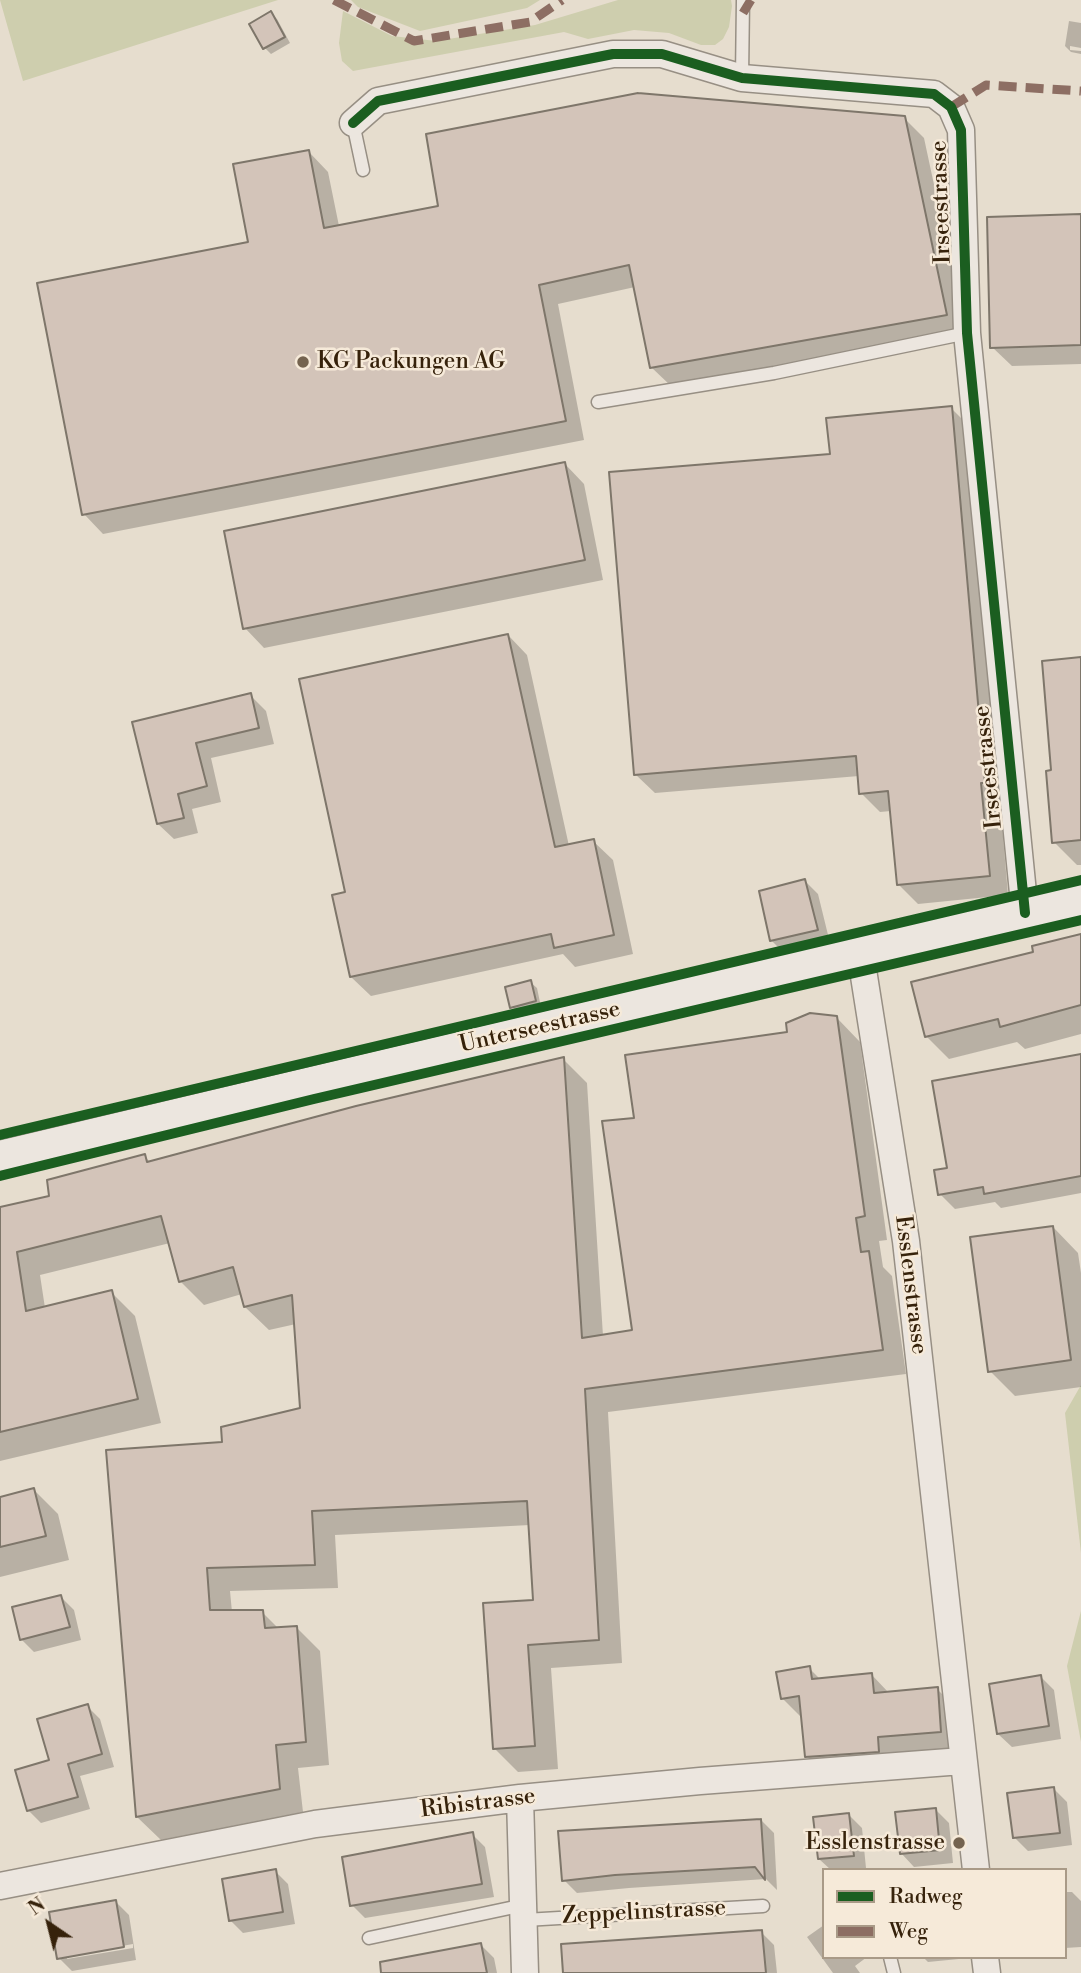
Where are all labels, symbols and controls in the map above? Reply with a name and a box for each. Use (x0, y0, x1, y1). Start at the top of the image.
street label: Irseestrasse (926, 140, 958, 264)
place label: KG Packungen AG (317, 348, 505, 376)
marker: KG Packungen AG (295, 354, 311, 370)
street label: Irseestrasse (969, 704, 1009, 830)
street label: Unterseestrasse (457, 996, 623, 1060)
street label: Esslenstrasse (888, 1214, 932, 1356)
street label: Ribistrasse (419, 1783, 537, 1825)
place label: Esslenstrasse (805, 1829, 945, 1857)
marker: Esslenstrasse (951, 1835, 967, 1851)
legend (822, 1868, 1067, 1959)
text: Radweg (889, 1884, 963, 1910)
north arrow (14, 1889, 84, 1959)
text: N (24, 1893, 50, 1921)
street label: Zeppelinstrasse (561, 1895, 727, 1931)
text: Weg (889, 1919, 928, 1945)

